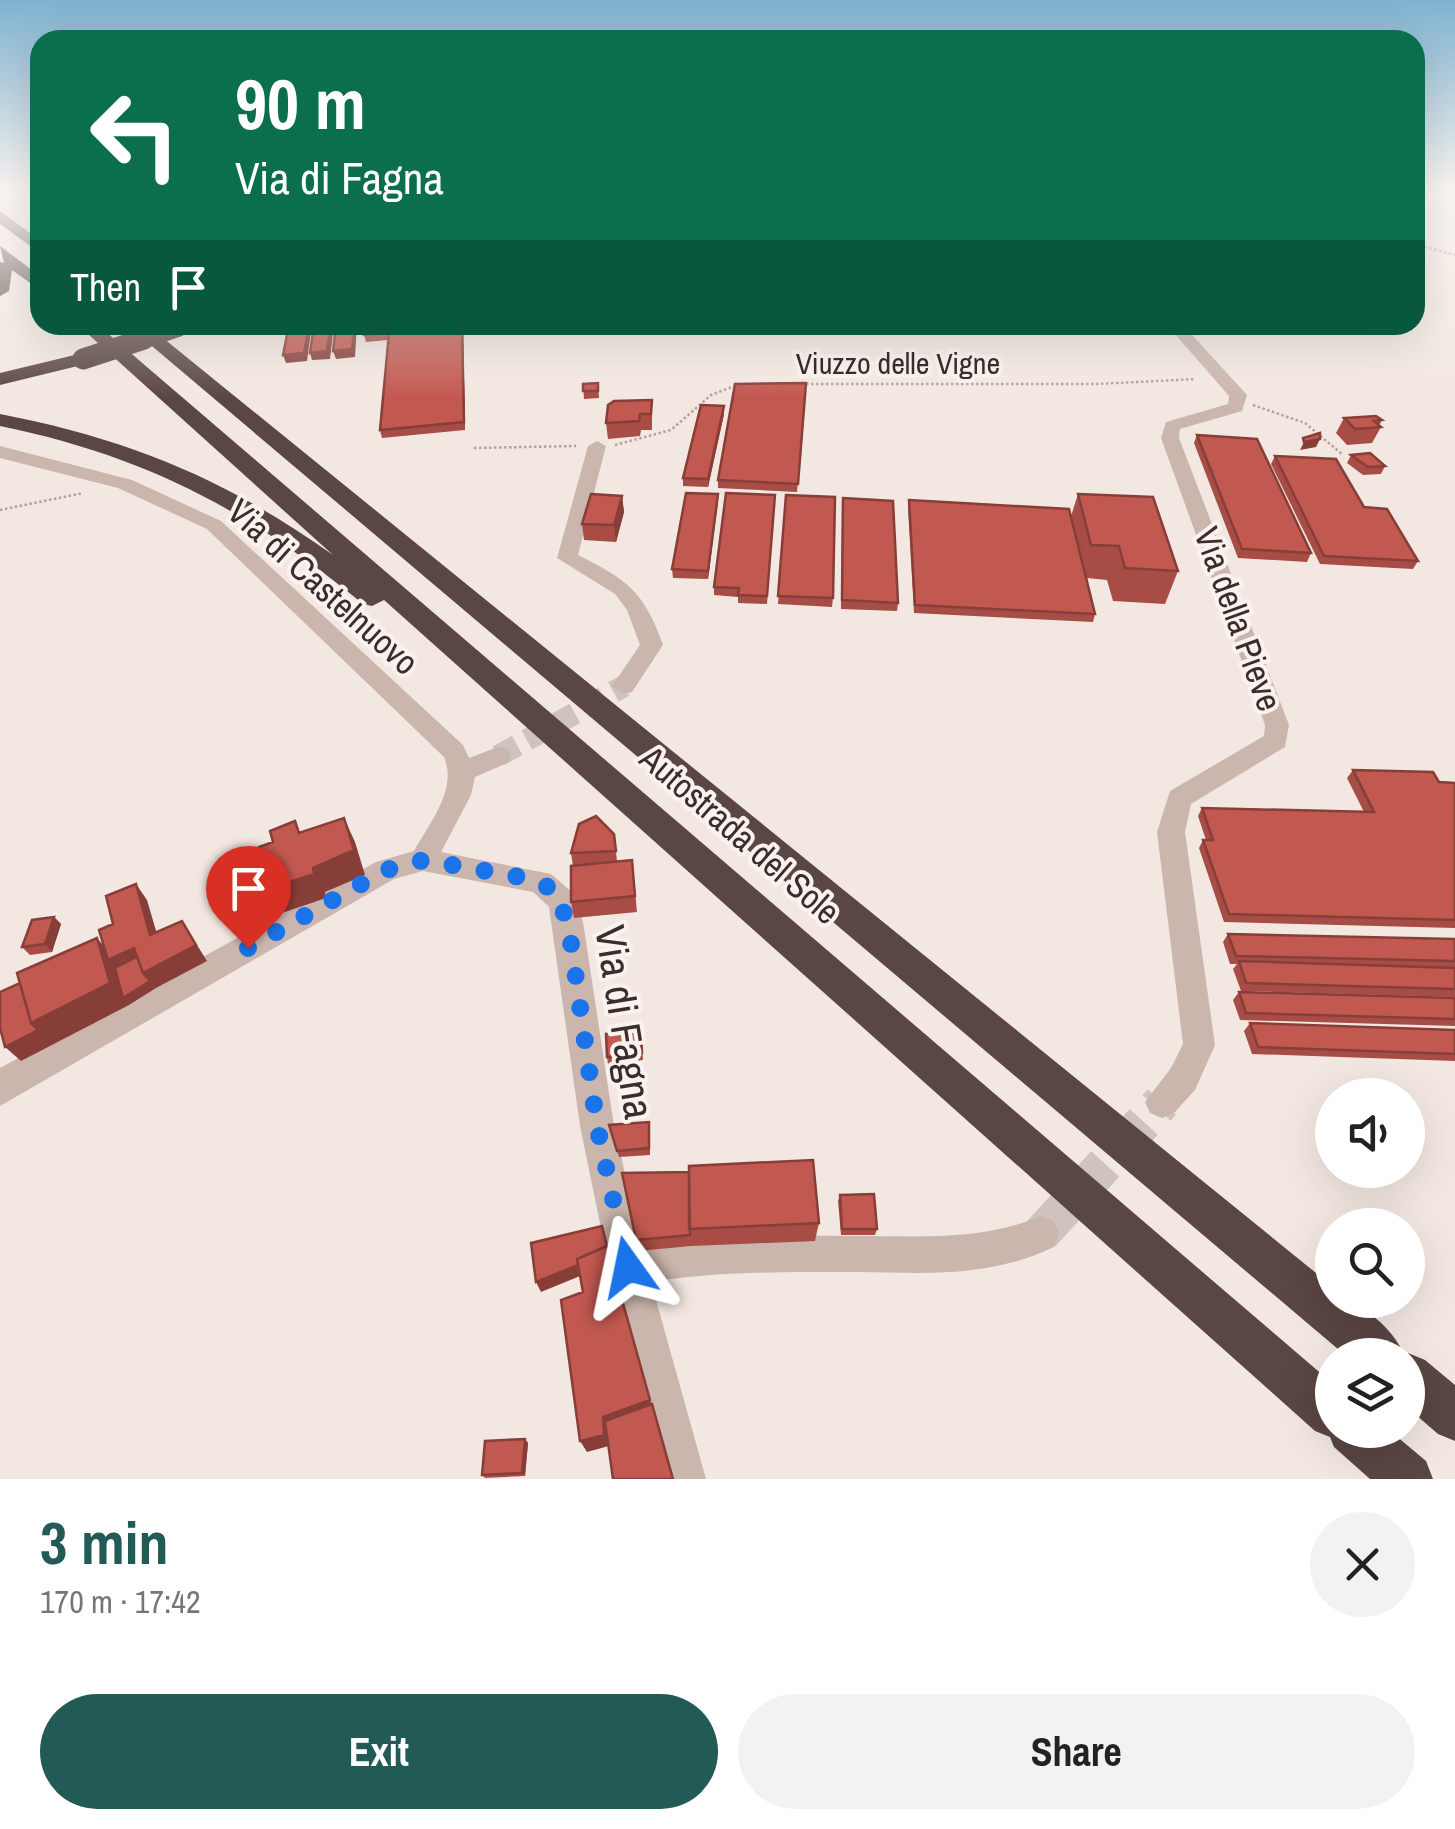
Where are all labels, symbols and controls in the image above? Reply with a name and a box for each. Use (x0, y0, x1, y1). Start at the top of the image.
text: 90 m (235, 57, 366, 151)
icon: left (70, 70, 200, 200)
text: Via di Fagna (235, 147, 444, 208)
icon: arrive (161, 260, 216, 315)
text: Then (70, 262, 141, 313)
street label: Viuzzo delle Vigne (796, 343, 1000, 383)
street label: Via di Castelnuovo (218, 488, 429, 685)
street label: Via della Pieve (1183, 520, 1293, 717)
street label: Autostrada del Sole (630, 734, 850, 935)
pin (206, 846, 291, 949)
icon: arrive (221, 861, 276, 916)
street label: Via di Fagna (582, 921, 668, 1123)
map controls (1315, 1078, 1425, 1448)
button: sound (1315, 1078, 1425, 1188)
button: search (1315, 1208, 1425, 1318)
position arrow (576, 1215, 680, 1319)
button: layers (1315, 1338, 1425, 1448)
text: 3 min (40, 1502, 169, 1583)
button: close (1310, 1512, 1415, 1617)
text: 170 m · 17:42 (40, 1580, 200, 1623)
button: Exit (40, 1694, 718, 1809)
button: Share (738, 1694, 1415, 1809)

